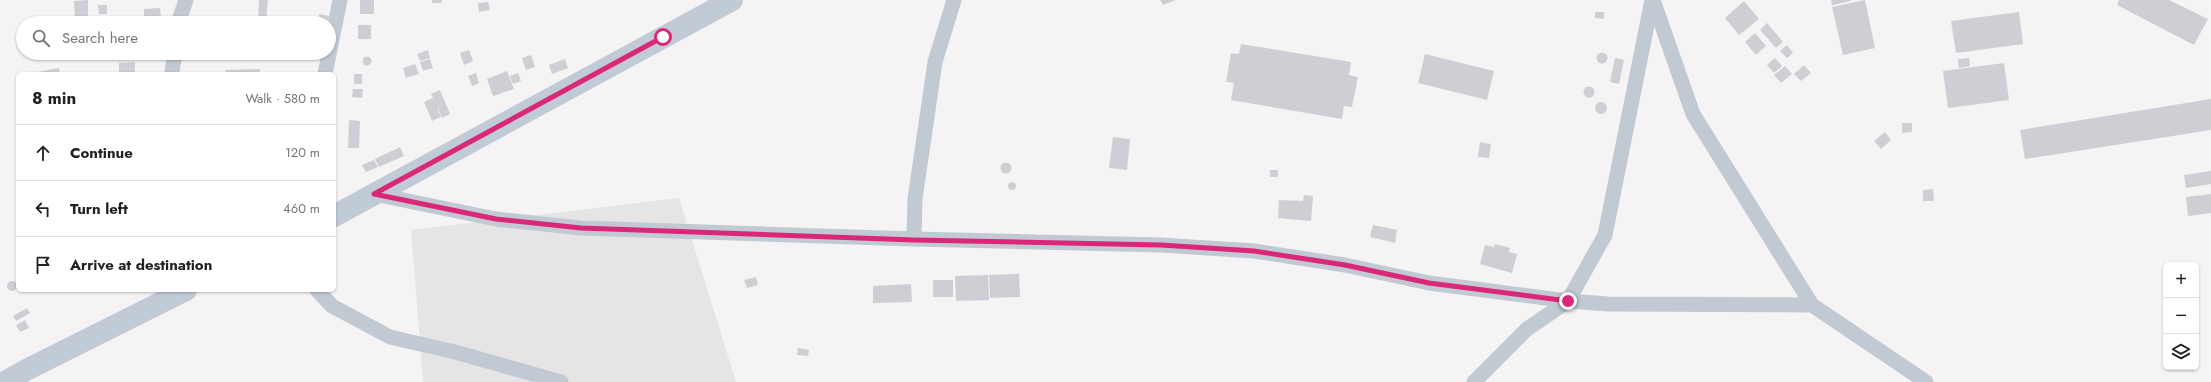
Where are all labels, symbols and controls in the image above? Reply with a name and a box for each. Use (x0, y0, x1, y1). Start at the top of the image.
search box (16, 16, 336, 60)
icon: search (30, 27, 52, 49)
text: Search here (62, 27, 138, 49)
route start (654, 28, 672, 46)
text: 8 min (32, 86, 76, 110)
text: Walk · 580 m (245, 89, 320, 108)
icon: ahead (32, 142, 54, 164)
text: Continue (70, 142, 133, 164)
text: 120 m (285, 143, 320, 162)
icon: left (32, 198, 54, 220)
text: Turn left (70, 198, 128, 220)
text: 460 m (283, 199, 320, 218)
icon: arrive (32, 254, 54, 276)
text: Arrive at destination (70, 254, 212, 276)
map controls (2163, 262, 2199, 370)
button: + (2163, 262, 2199, 298)
route end (1559, 292, 1577, 310)
button: − (2163, 298, 2199, 334)
button: layers (2163, 334, 2199, 370)

